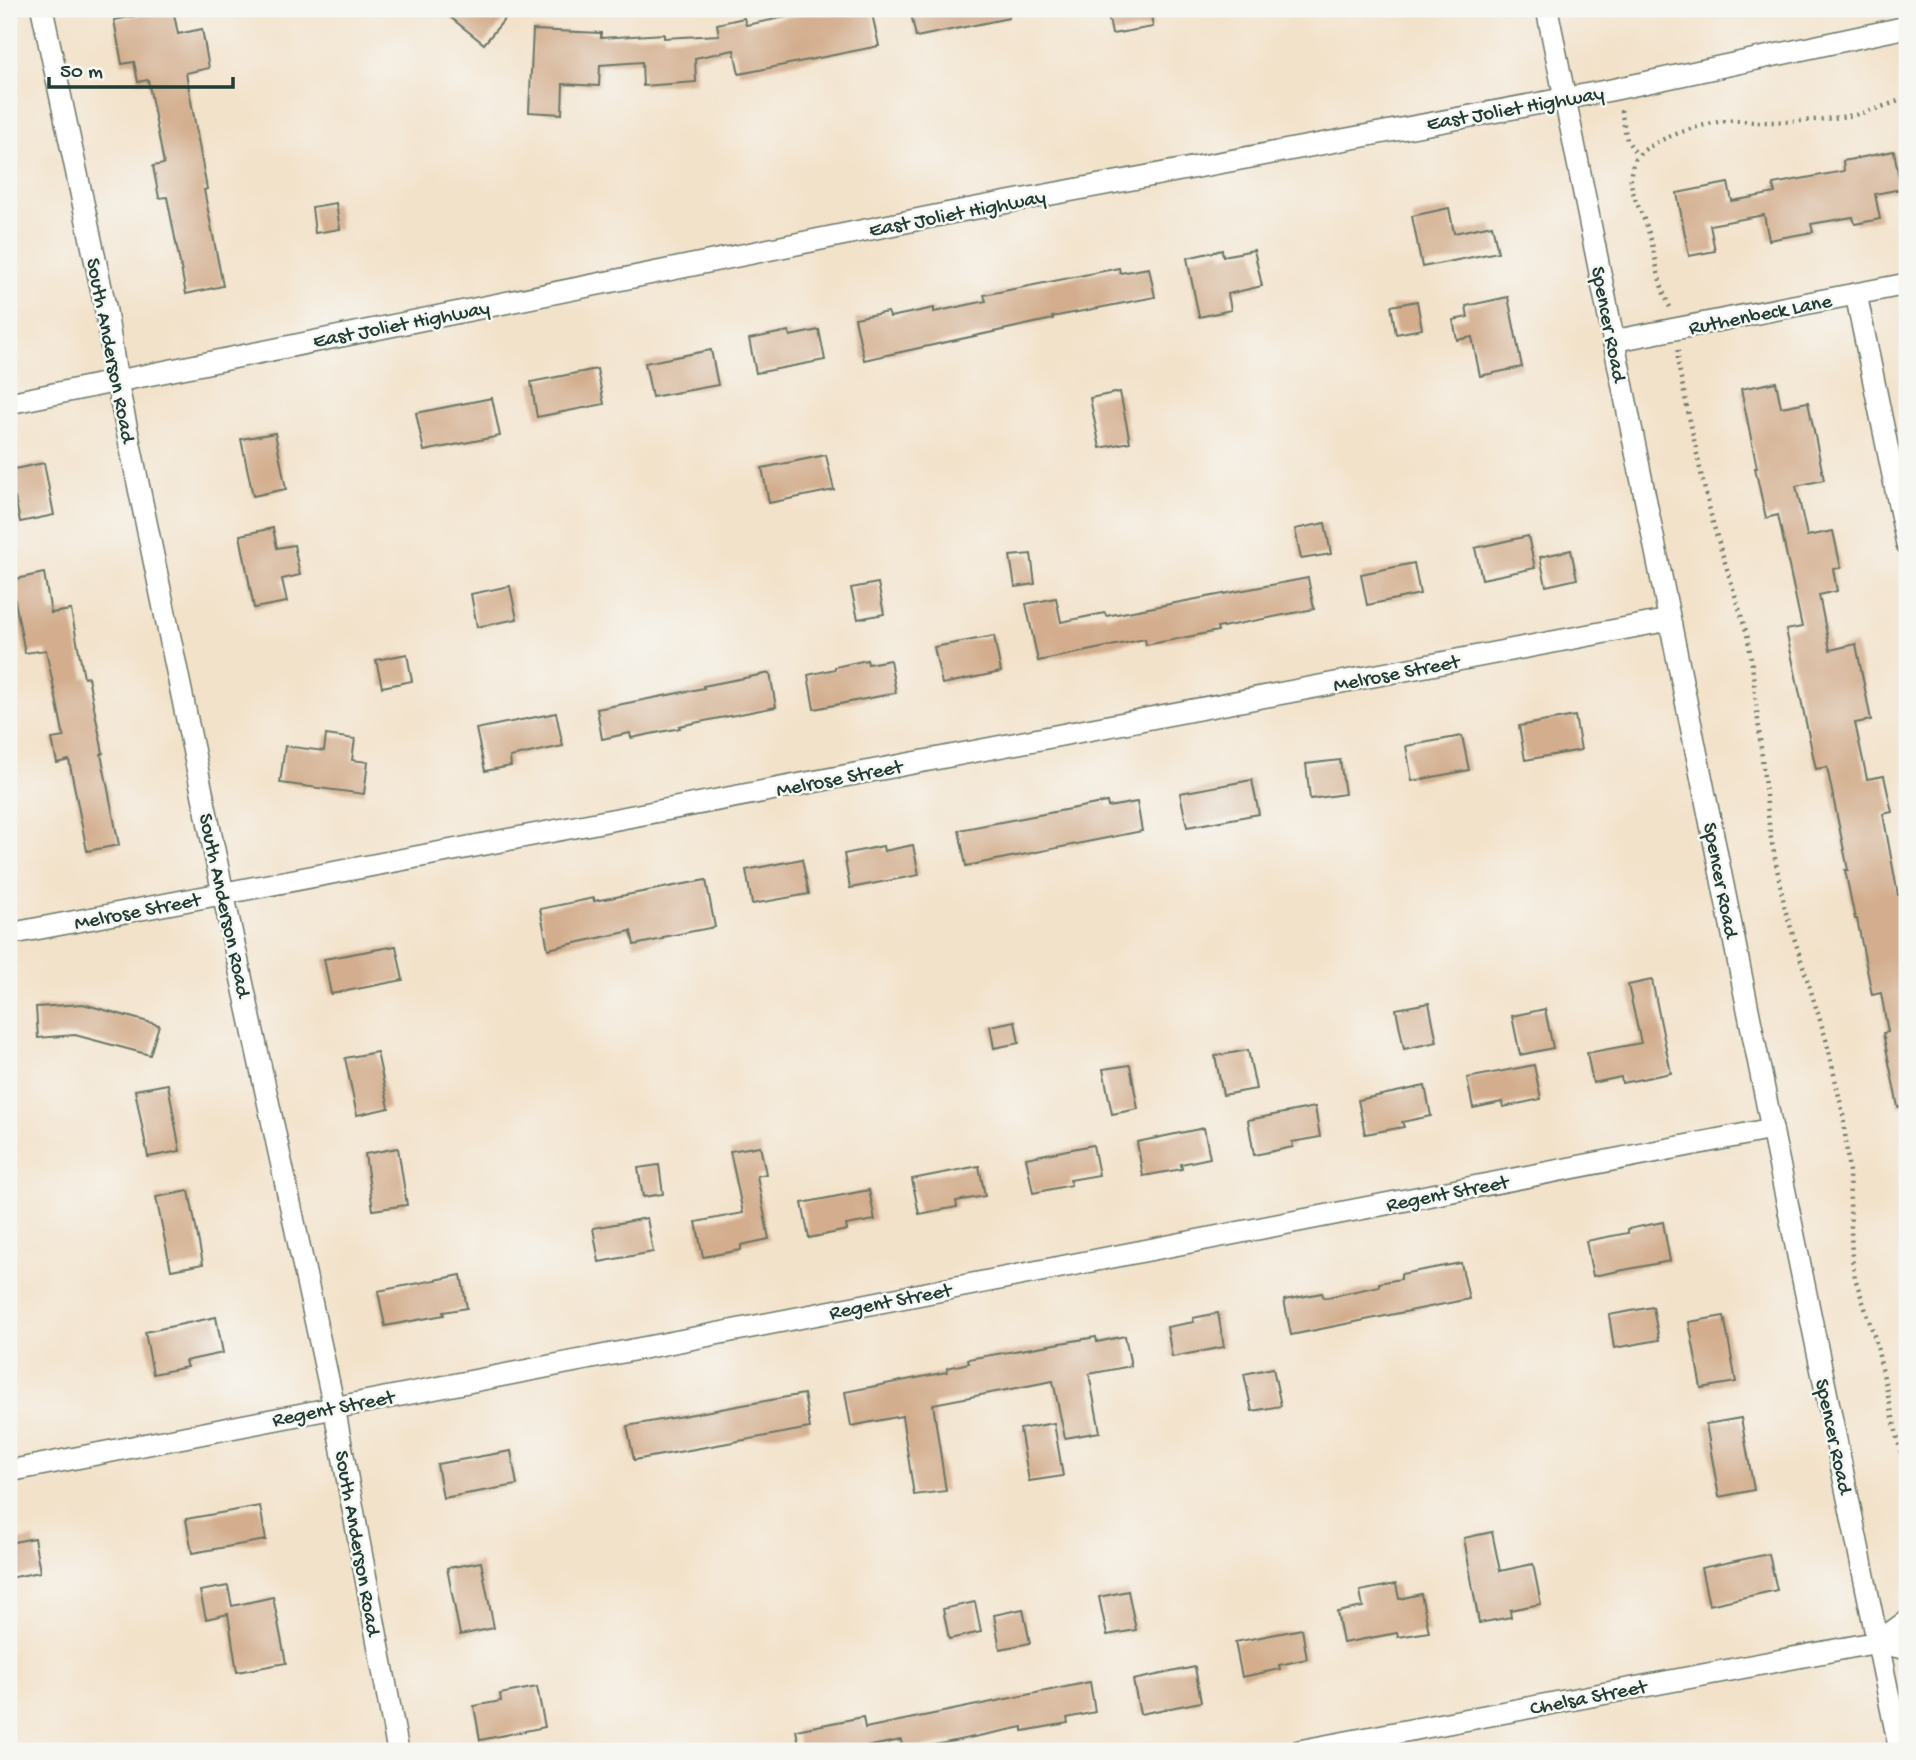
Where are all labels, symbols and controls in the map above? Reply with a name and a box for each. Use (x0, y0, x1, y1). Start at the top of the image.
scale bar (49, 46, 233, 90)
text: 50 m (60, 61, 103, 86)
street label: East Joliet Highway (1425, 83, 1606, 138)
street label: East Joliet Highway (867, 186, 1048, 245)
street label: South Anderson Road (78, 256, 139, 447)
street label: Spencer Road (1583, 265, 1630, 386)
street label: Ruthenbeck Lane (1687, 290, 1835, 343)
street label: East Joliet Highway (311, 297, 492, 356)
street label: Melrose Street (1331, 651, 1464, 700)
street label: Melrose Street (774, 756, 907, 805)
street label: South Anderson Road (191, 811, 255, 1002)
street label: Spencer Road (1695, 821, 1742, 942)
street label: Melrose Street (72, 889, 205, 938)
street label: Regent Street (1384, 1171, 1513, 1220)
street label: Regent Street (827, 1279, 956, 1328)
street label: Spencer Road (1807, 1377, 1856, 1498)
street label: Regent Street (270, 1386, 399, 1435)
street label: South Anderson Road (327, 1449, 384, 1640)
street label: Chelsa Street (1528, 1675, 1652, 1723)

